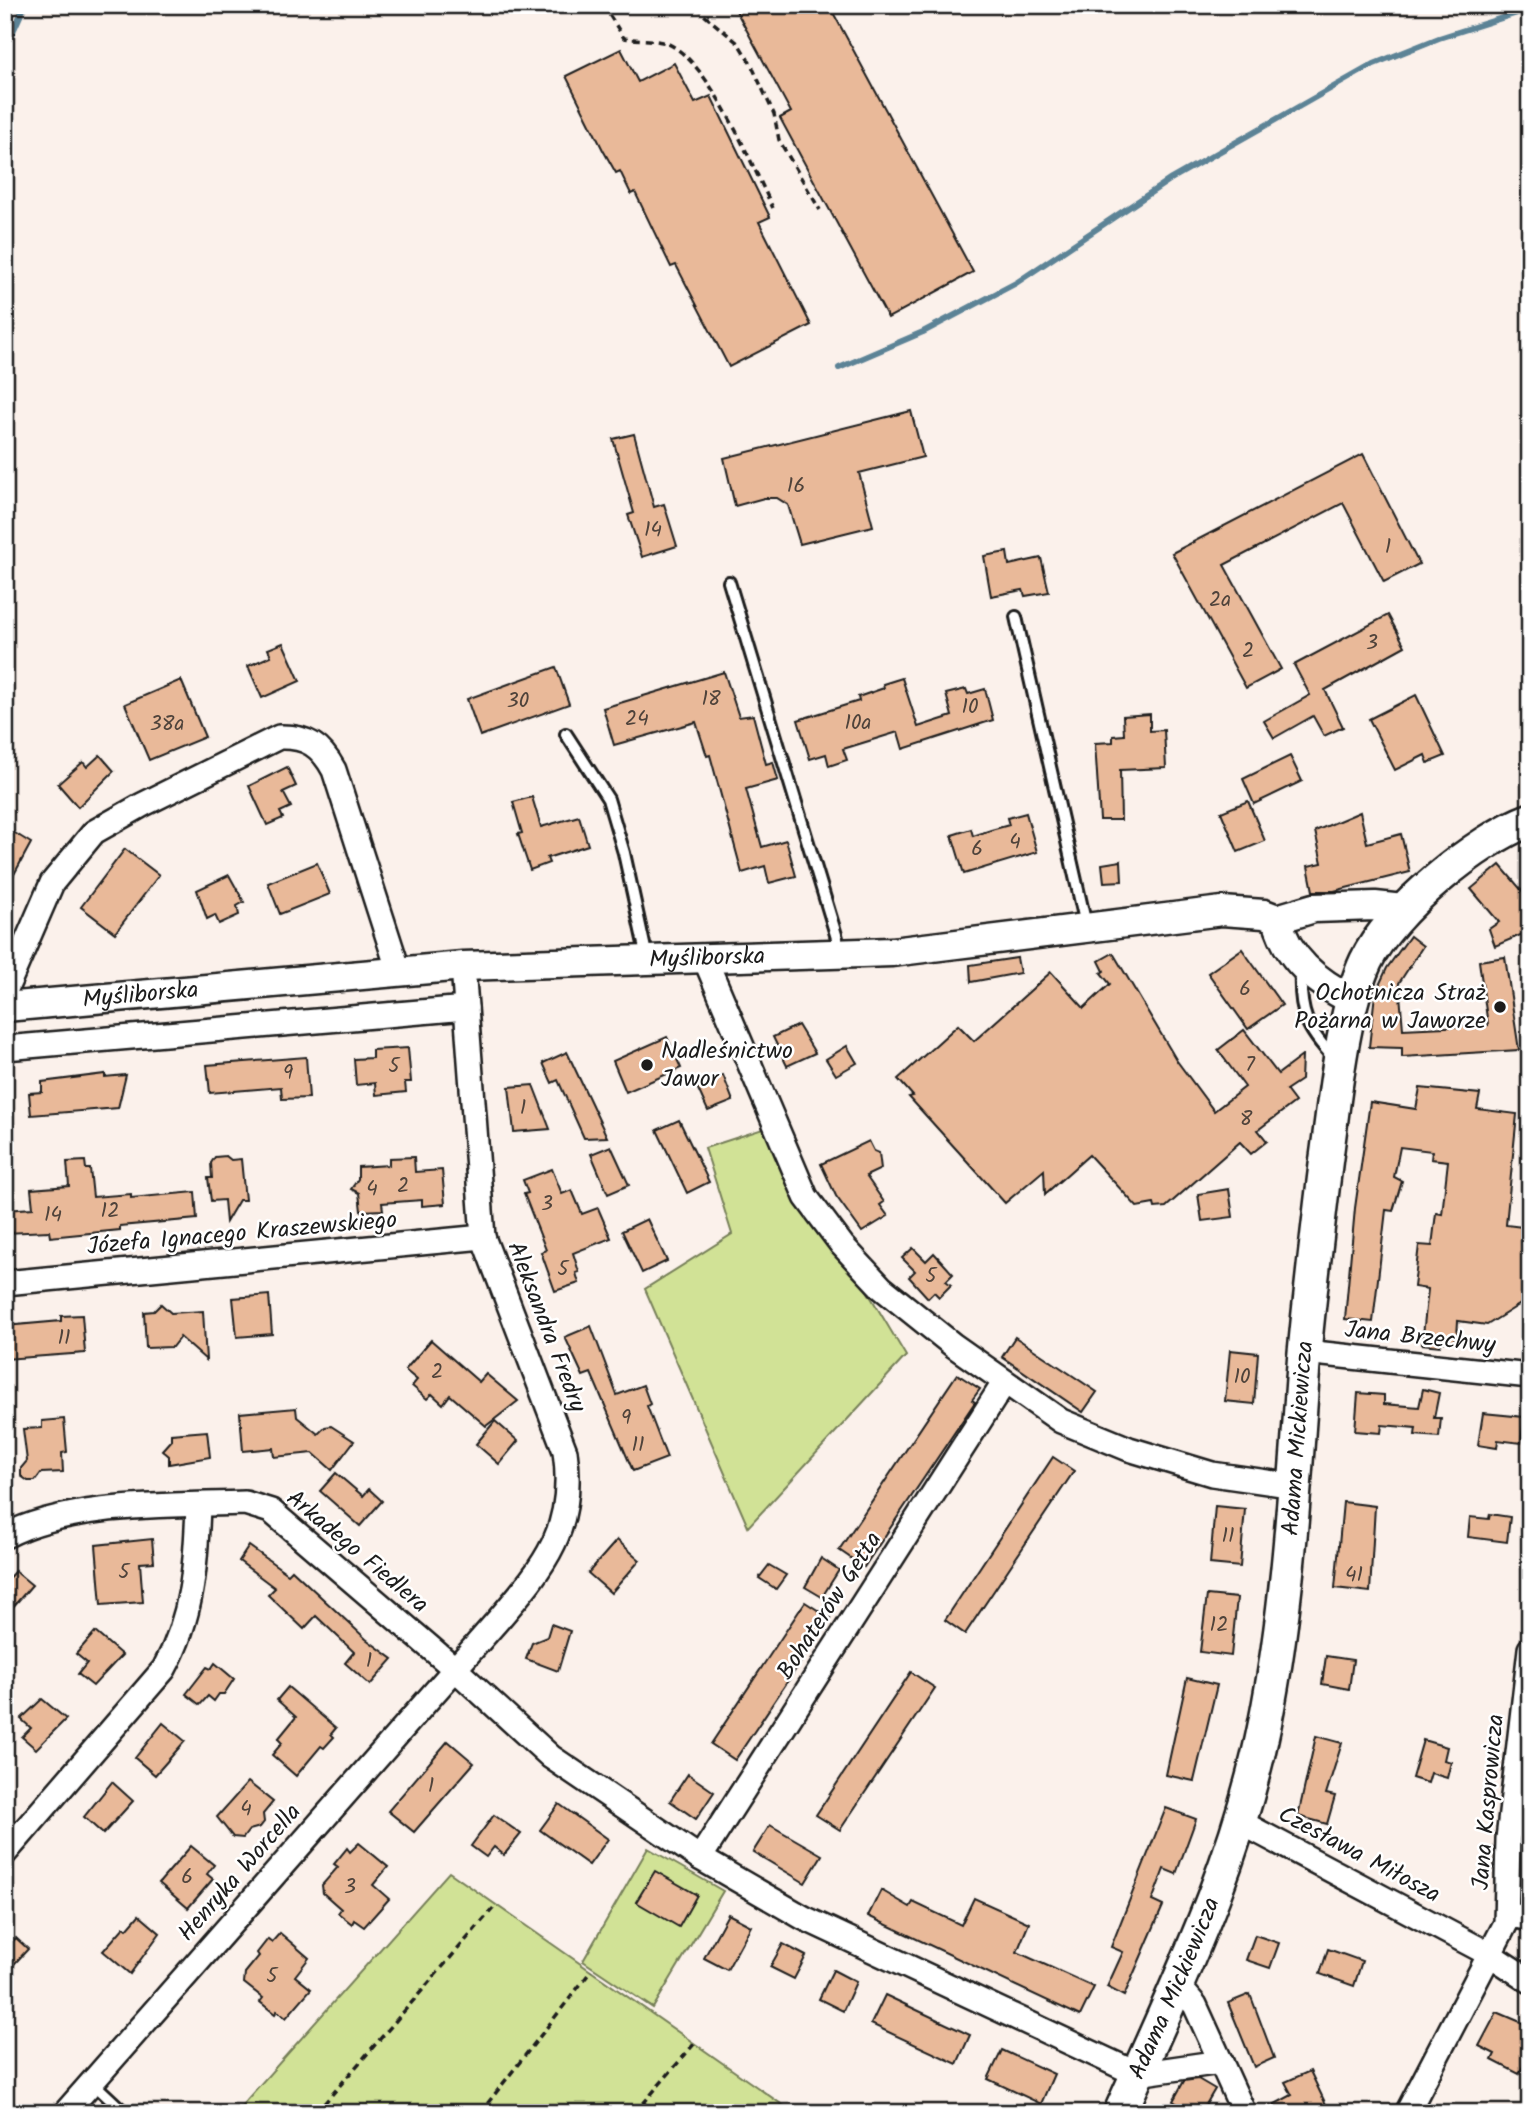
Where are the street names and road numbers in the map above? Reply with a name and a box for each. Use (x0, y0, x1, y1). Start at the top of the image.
street label: Myśliborska (648, 937, 766, 979)
street label: Myśliborska (81, 970, 200, 1019)
street label: Józefa Ignacego Kraszewskiego (85, 1201, 399, 1267)
street label: Aleksandra Fredry (496, 1236, 597, 1419)
street label: Jana Brzechwy (1343, 1311, 1498, 1365)
street label: Adama Mickiewicza (1271, 1339, 1325, 1537)
street label: Arkadego Fiedlera (277, 1480, 437, 1624)
street label: Bohaterów Getta (767, 1524, 893, 1688)
street label: Jana Kasprowicza (1462, 1712, 1516, 1892)
street label: Henryka Worcella (169, 1795, 311, 1951)
street label: Czesława Miłosza (1271, 1796, 1447, 1914)
street label: Adama Mickiewicza (1118, 1892, 1231, 2086)

